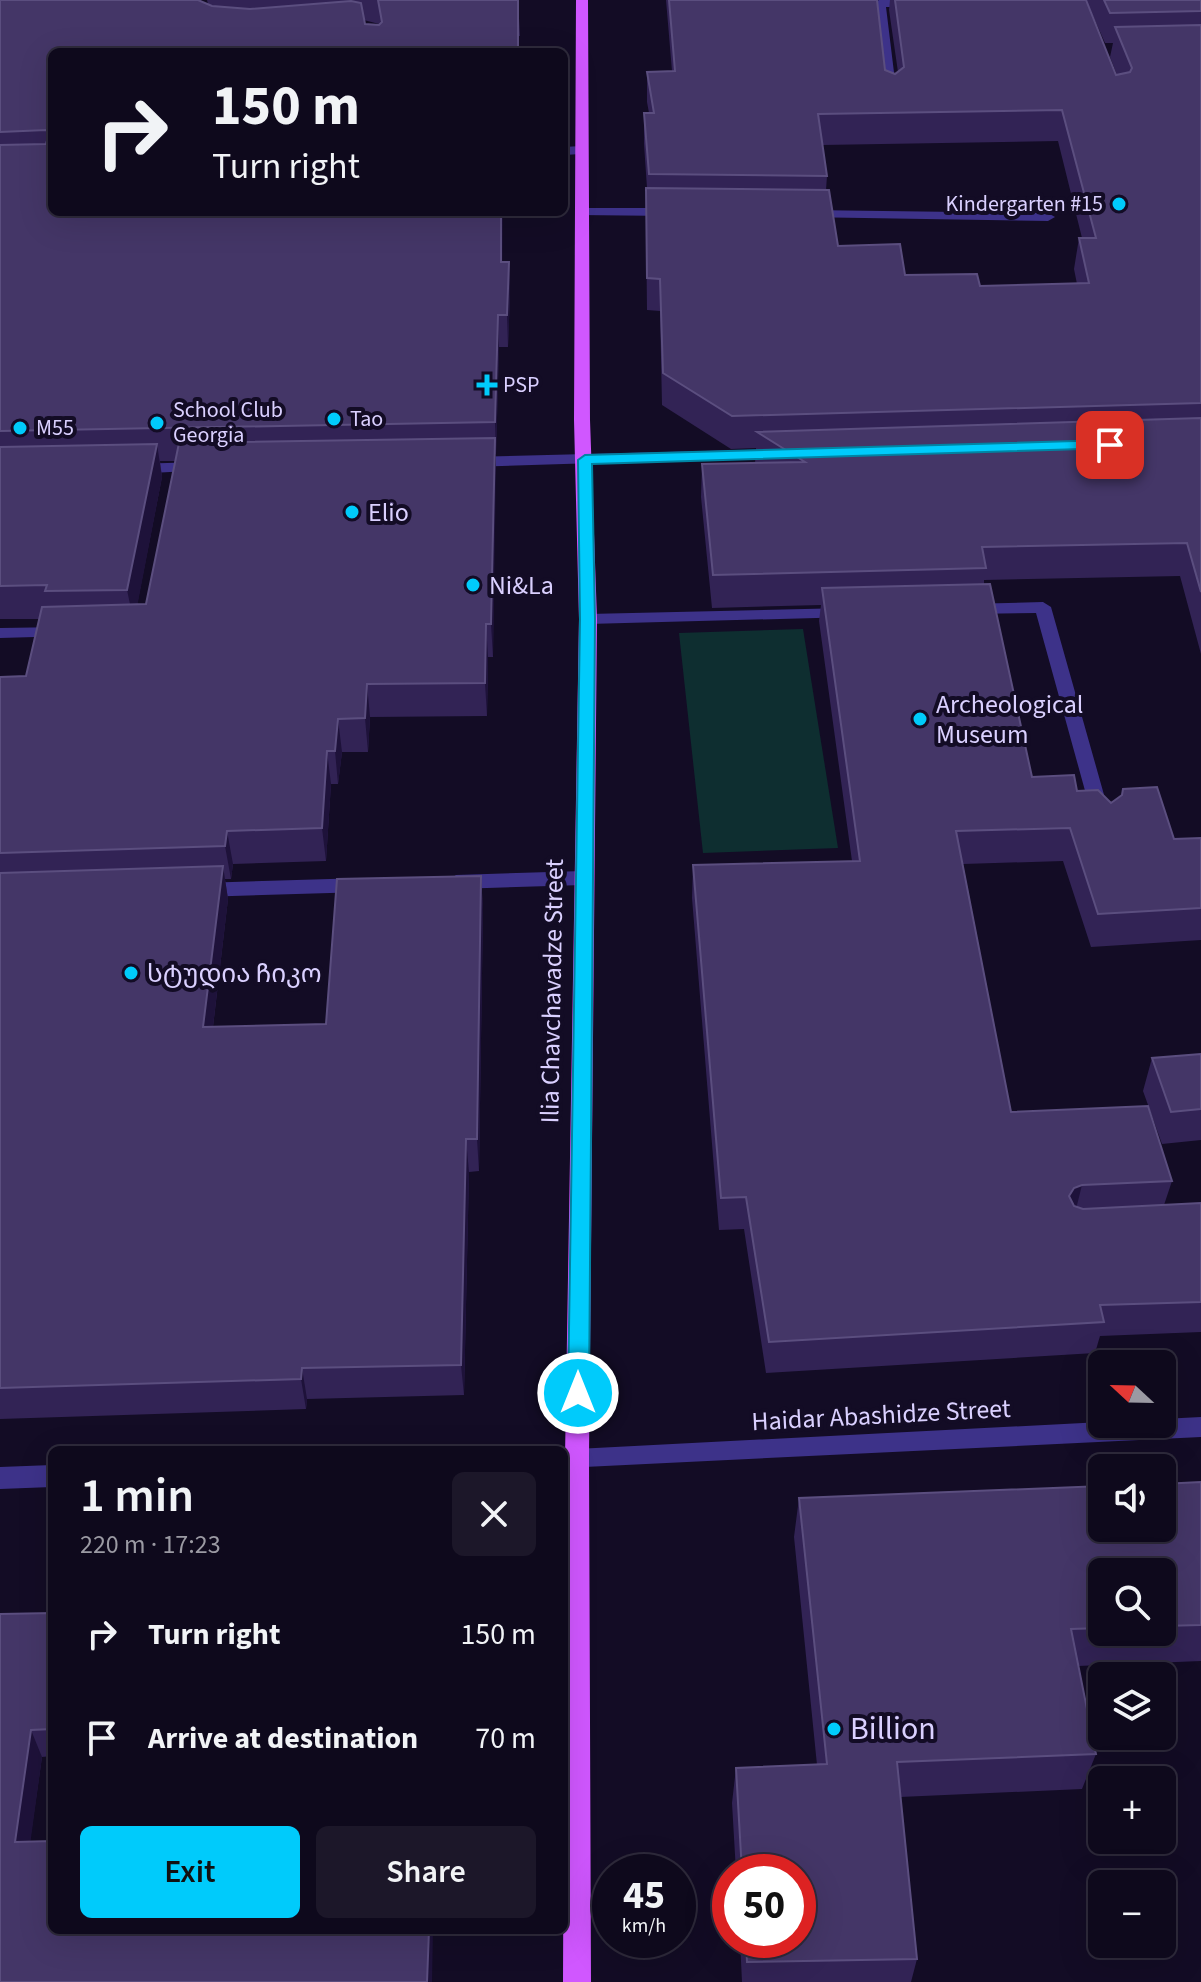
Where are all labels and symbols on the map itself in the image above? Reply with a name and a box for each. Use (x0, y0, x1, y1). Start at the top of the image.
place label: Kindergarten #15 (946, 188, 1103, 220)
marker: Kindergarten #15 (1110, 195, 1128, 213)
place label: PSP (503, 369, 539, 401)
marker: PSP (478, 376, 496, 394)
place label: School Club Georgia (173, 394, 283, 451)
place label: Tao (350, 403, 383, 435)
marker: Tao (325, 410, 343, 428)
pin (1076, 411, 1144, 479)
place label: M55 (36, 412, 74, 444)
marker: School Club Georgia (148, 414, 166, 432)
marker: M55 (11, 419, 29, 437)
place label: Elio (368, 494, 409, 531)
marker: Elio (343, 503, 361, 521)
place label: Ni&La (489, 567, 554, 604)
marker: Ni&La (464, 576, 482, 594)
place label: Archeological Museum (936, 686, 1083, 753)
marker: Archeological Museum (911, 710, 929, 728)
street label: Ilia Chavchavadze Street (531, 858, 573, 1124)
place label: სტუდია ჩიკო (147, 955, 322, 992)
marker: სტუდია ჩიკო (122, 964, 140, 982)
north arrow (1088, 1350, 1176, 1438)
position arrow (536, 1351, 620, 1435)
street label: Haidar Abashidze Street (751, 1390, 1012, 1440)
place label: Billion (850, 1706, 936, 1752)
marker: Billion (825, 1720, 843, 1738)
speed limit sign: 50 (712, 1854, 816, 1958)

